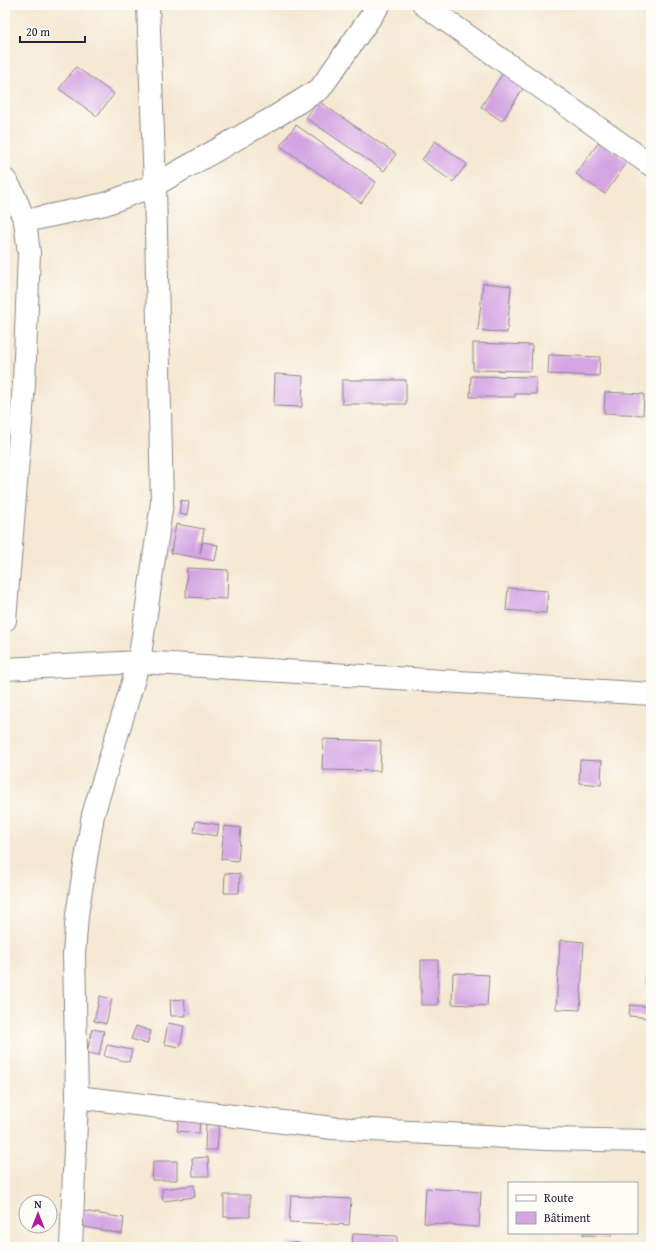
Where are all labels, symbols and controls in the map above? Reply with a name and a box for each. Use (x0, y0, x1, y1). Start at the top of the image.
scale bar (20, 18, 85, 44)
text: 20 m (26, 23, 50, 40)
legend (508, 1182, 638, 1234)
text: Route (544, 1189, 574, 1206)
north arrow (18, 1194, 58, 1234)
text: N (34, 1196, 42, 1212)
text: Bâtiment (544, 1209, 591, 1226)

